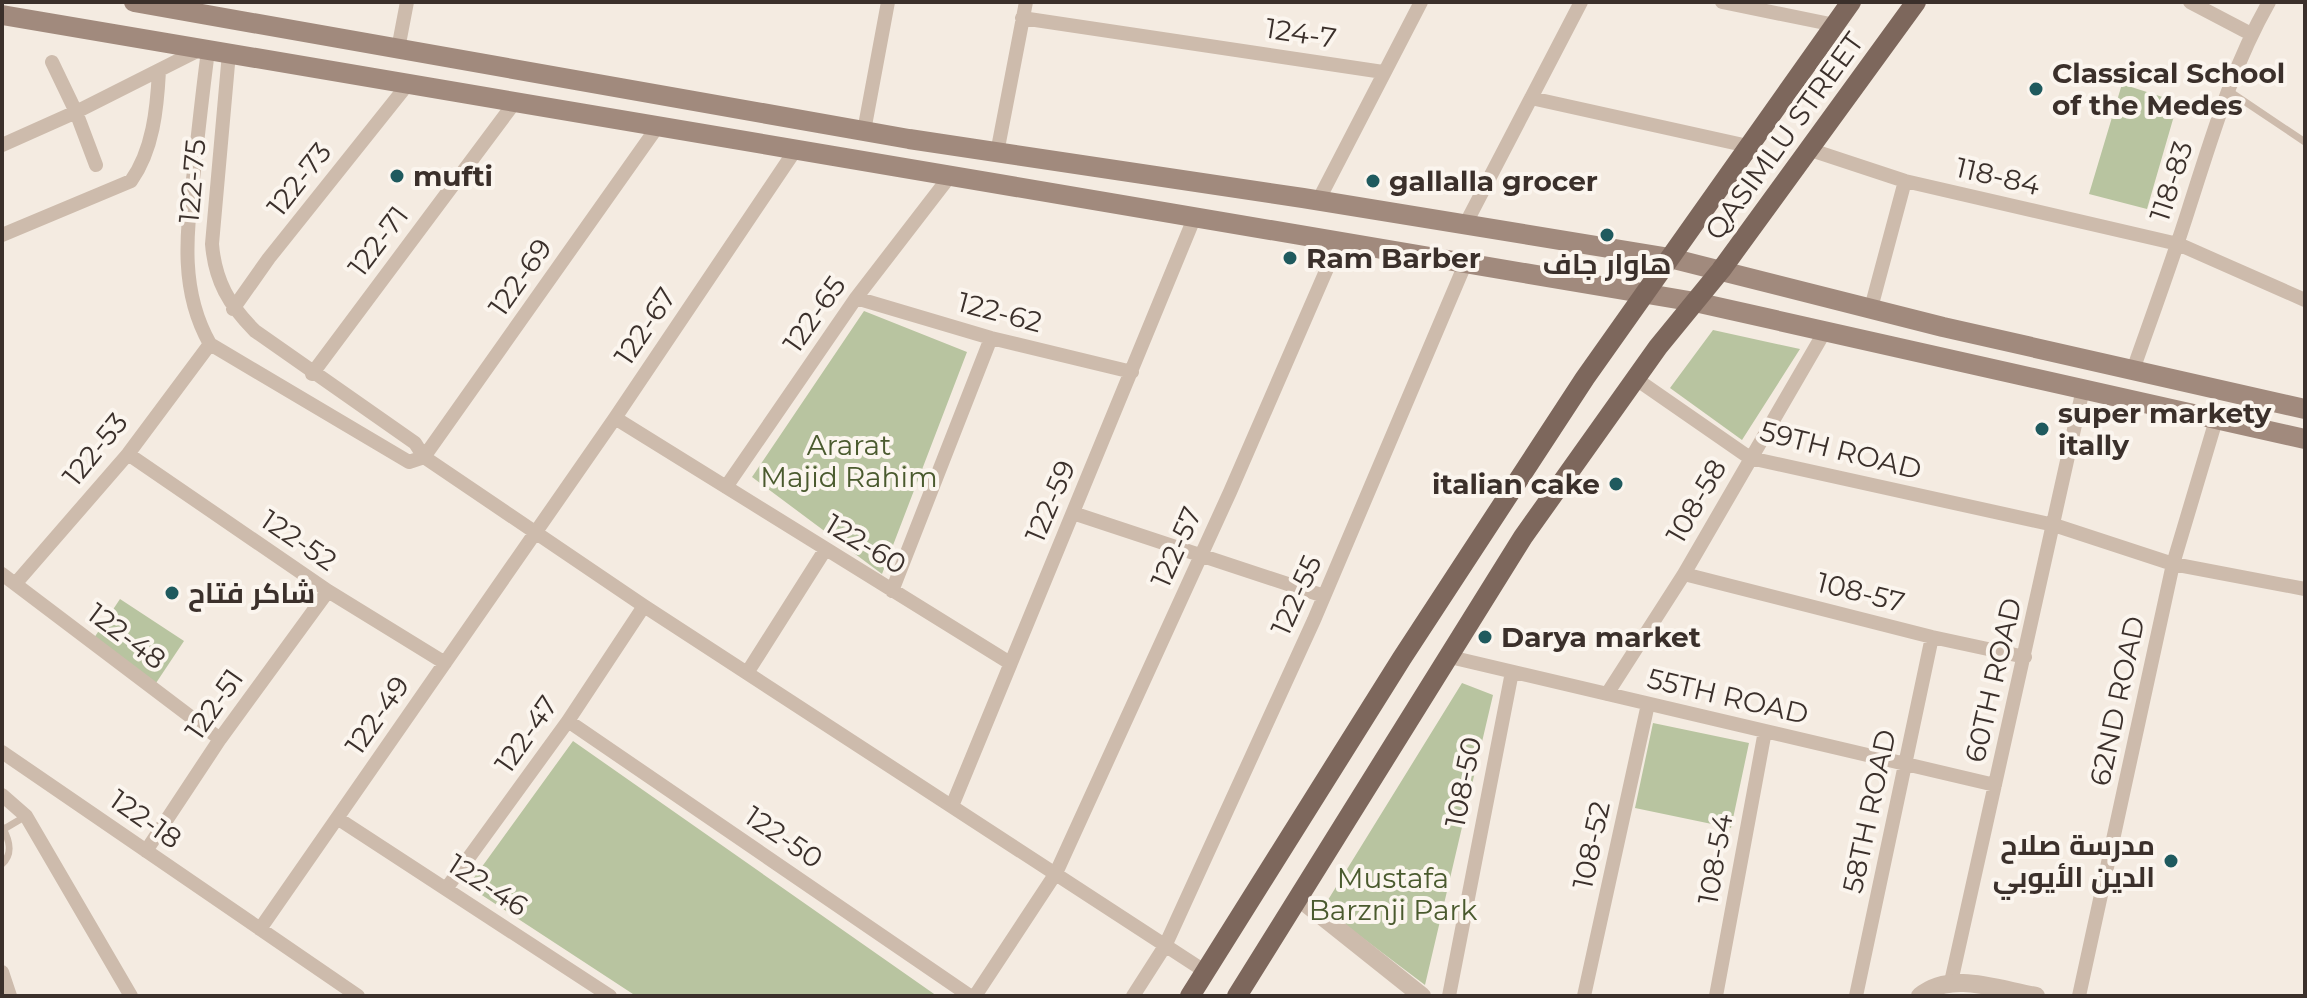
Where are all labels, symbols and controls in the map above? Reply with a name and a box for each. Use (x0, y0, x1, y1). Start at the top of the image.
street label: 124-7 (1263, 11, 1339, 55)
street label: QASIMLU STREET (1697, 26, 1871, 246)
place label: Classical School of the Medes (2052, 56, 2285, 122)
marker: Classical School of the Medes (2027, 80, 2045, 98)
street label: 122-73 (260, 135, 338, 223)
street label: 118-83 (2142, 137, 2200, 225)
street label: 122-75 (171, 138, 213, 224)
street label: 118-84 (1953, 150, 2044, 202)
place label: mufti (413, 159, 493, 193)
place label: gallalla grocer (1389, 164, 1598, 198)
marker: mufti (388, 167, 406, 185)
marker: gallalla grocer (1364, 172, 1382, 190)
street label: 122-71 (341, 199, 415, 283)
marker: هاوار جاف (1598, 226, 1616, 244)
street label: 122-69 (481, 232, 559, 322)
place label: Ram Barber (1306, 241, 1481, 275)
place label: هاوار جاف (1542, 247, 1672, 281)
marker: Ram Barber (1281, 249, 1299, 267)
street label: 122-65 (776, 269, 852, 359)
street label: 122-67 (607, 281, 683, 371)
street label: 122-62 (954, 285, 1046, 339)
place label: super markety itally (2058, 396, 2272, 462)
street label: 122-53 (55, 406, 135, 492)
street label: 59TH ROAD (1757, 414, 1925, 486)
marker: super markety itally (2033, 420, 2051, 438)
park label: Ararat Majid Rahim (760, 428, 938, 494)
street label: 108-58 (1659, 453, 1733, 549)
street label: 122-59 (1018, 455, 1082, 547)
place label: italian cake (1432, 467, 1600, 501)
marker: italian cake (1607, 475, 1625, 493)
street label: 122-52 (255, 502, 343, 578)
street label: 122-57 (1143, 502, 1209, 592)
street label: 122-60 (819, 507, 913, 581)
street label: 122-55 (1263, 550, 1329, 640)
street label: 108-57 (1814, 565, 1908, 619)
place label: شاكر فتاح (188, 576, 315, 612)
marker: شاكر فتاح (163, 584, 181, 602)
street label: 60TH ROAD (1958, 594, 2028, 766)
street label: 122-48 (81, 596, 173, 676)
street label: 62ND ROAD (2082, 613, 2152, 789)
place label: Darya market (1501, 620, 1701, 654)
marker: Darya market (1476, 628, 1494, 646)
street label: 55TH ROAD (1644, 661, 1812, 731)
street label: 122-51 (178, 662, 250, 746)
street label: 122-49 (338, 669, 416, 761)
street label: 122-47 (487, 689, 565, 779)
street label: 58TH ROAD (1835, 726, 1903, 896)
street label: 108-50 (1438, 734, 1488, 830)
street label: 122-18 (104, 782, 188, 856)
street label: 108-52 (1565, 798, 1617, 892)
street label: 122-50 (739, 799, 829, 875)
street label: 108-54 (1690, 810, 1740, 907)
place label: مدرسة صلاح الدين الأيوبي (1993, 828, 2155, 900)
street label: 122-46 (442, 847, 534, 923)
marker: مدرسة صلاح الدين الأيوبي (2162, 852, 2180, 870)
park label: Mustafa Barznji Park (1309, 861, 1478, 927)

